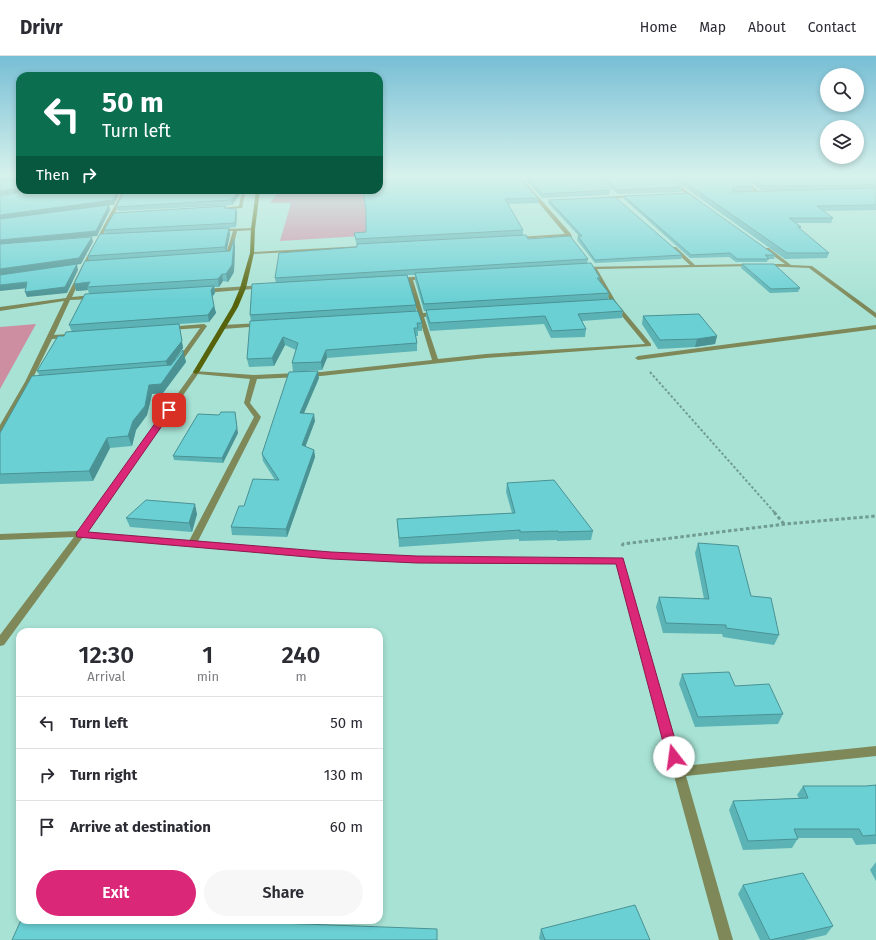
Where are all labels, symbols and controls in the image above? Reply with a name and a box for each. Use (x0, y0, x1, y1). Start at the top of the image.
text: Drivr (20, 16, 63, 39)
text: Home (640, 19, 677, 36)
text: Map (699, 19, 726, 36)
text: About (748, 19, 786, 36)
text: Contact (808, 19, 856, 36)
map controls (820, 68, 864, 164)
button: search (820, 68, 864, 112)
text: 50 m (102, 86, 164, 119)
icon: left (36, 88, 88, 140)
text: Turn left (102, 120, 171, 142)
button: layers (820, 120, 864, 164)
icon: right (78, 164, 100, 186)
text: Then (36, 166, 70, 184)
pin (152, 393, 186, 427)
icon: arrive (158, 399, 180, 421)
text: 12:30 (79, 641, 134, 669)
text: 1 (202, 641, 213, 669)
text: 240 (282, 641, 320, 669)
text: Arrival (87, 669, 125, 684)
text: min (197, 669, 219, 684)
text: m (295, 669, 307, 684)
icon: left (36, 712, 58, 734)
text: Turn left (70, 714, 128, 732)
text: 50 m (330, 714, 363, 732)
position arrow (653, 736, 695, 778)
icon: right (36, 764, 58, 786)
text: Turn right (70, 766, 137, 784)
text: 130 m (324, 766, 363, 784)
icon: arrive (36, 816, 58, 838)
text: Arrive at destination (70, 818, 211, 836)
text: 60 m (330, 818, 363, 836)
button: Exit (36, 870, 196, 916)
button: Share (204, 870, 363, 916)

